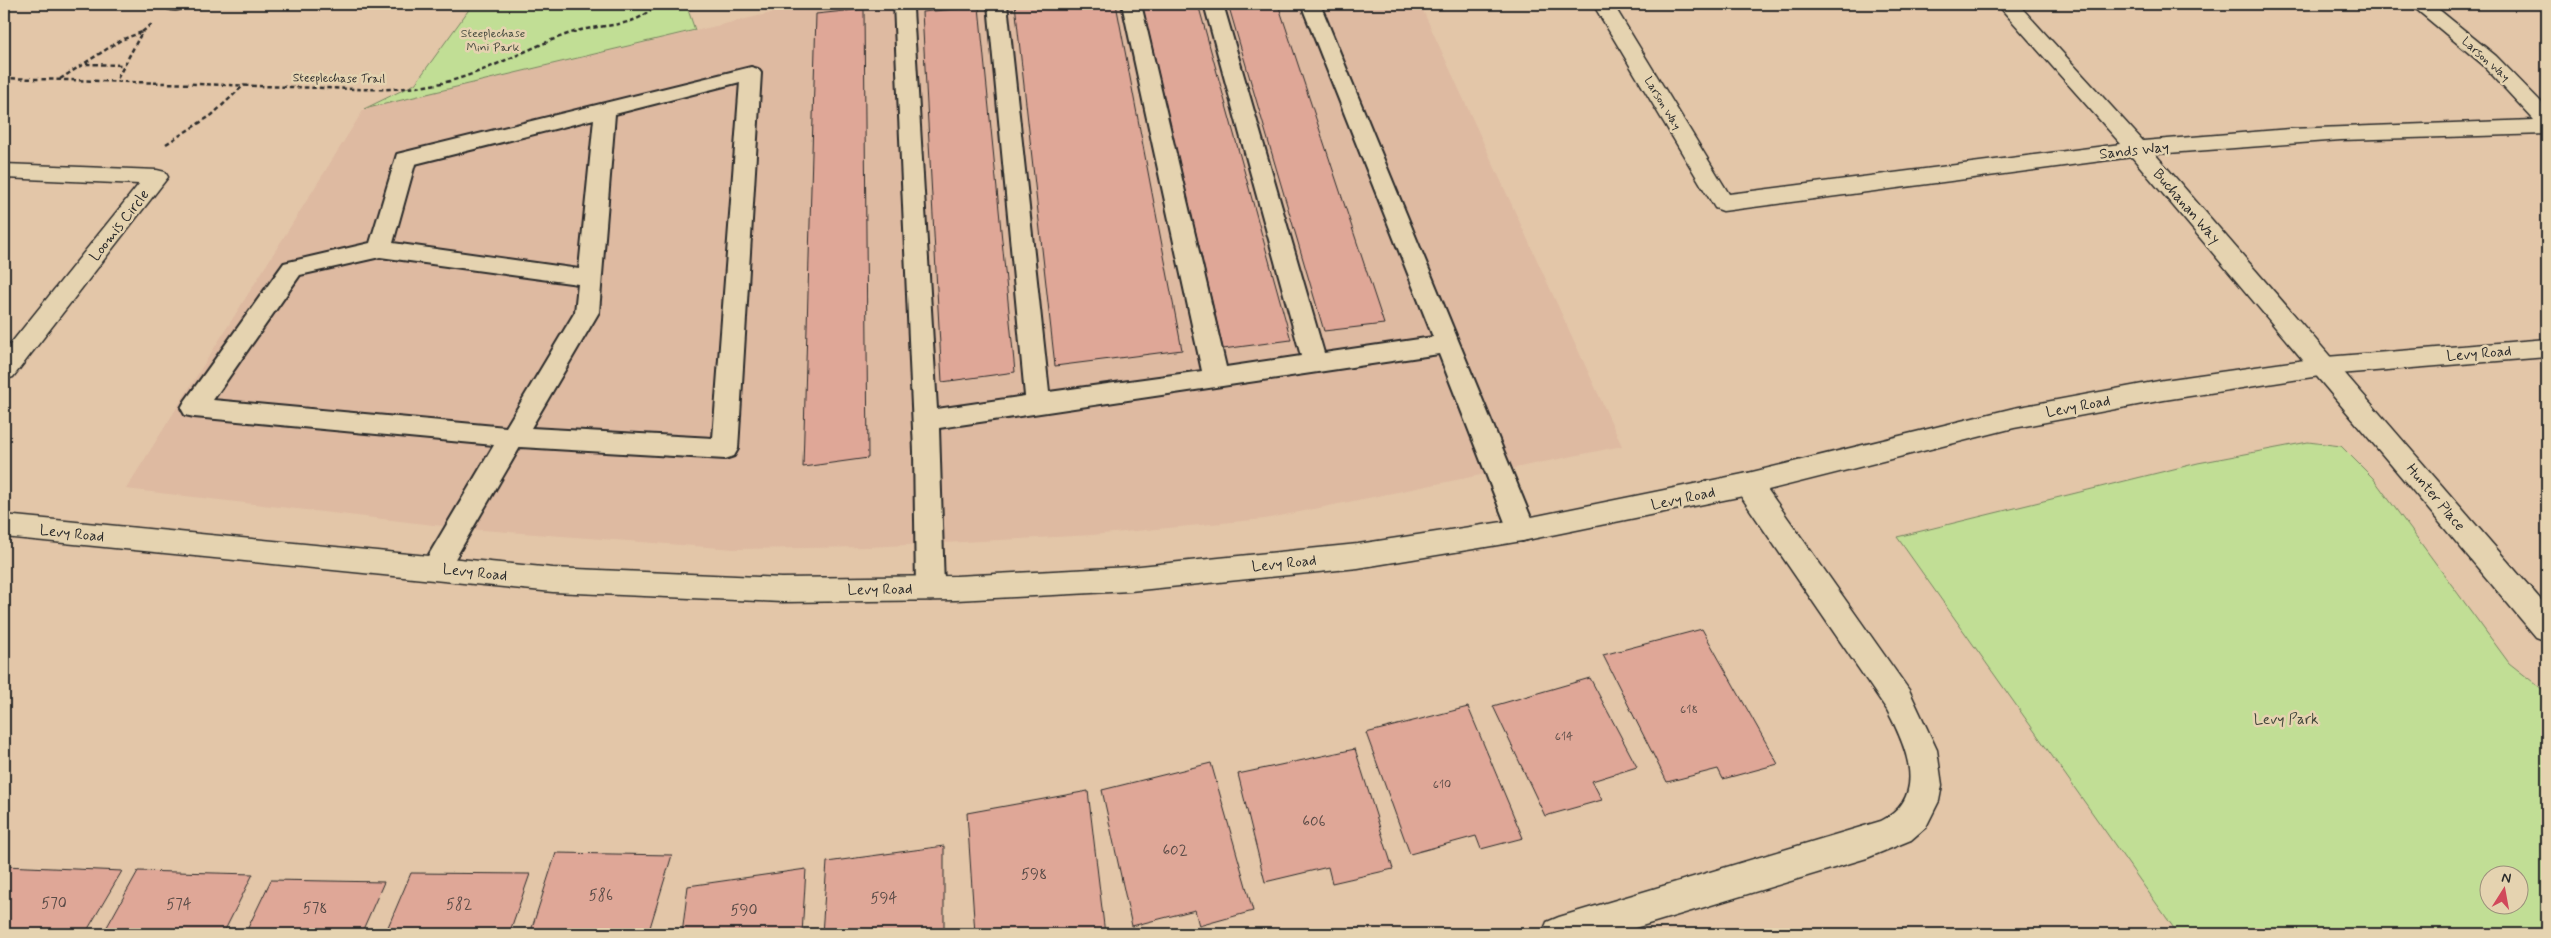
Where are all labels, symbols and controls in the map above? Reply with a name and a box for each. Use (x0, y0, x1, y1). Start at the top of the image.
park label: Steeplechase Mini Park (461, 26, 525, 56)
street label: Larson Way (2458, 34, 2513, 86)
street label: Steeplechase Trail (293, 70, 385, 88)
street label: Larson Way (1640, 74, 1684, 133)
street label: Sands Way (2098, 137, 2170, 165)
street label: Buchanan Way (2148, 165, 2224, 248)
street label: Loomis Circle (85, 185, 154, 266)
street label: Levy Road (2446, 341, 2512, 367)
street label: Levy Road (2044, 391, 2112, 423)
street label: Hunter Place (2401, 460, 2469, 536)
street label: Levy Road (1649, 482, 1717, 516)
street label: Levy Road (39, 521, 105, 547)
street label: Levy Road (1251, 551, 1317, 577)
street label: Levy Road (442, 560, 508, 586)
street label: Levy Road (847, 579, 913, 601)
house number: 618 (1680, 702, 1698, 718)
park label: Levy Park (2254, 710, 2318, 730)
house number: 614 (1555, 729, 1573, 745)
house number: 610 (1433, 777, 1451, 793)
house number: 606 (1302, 812, 1326, 832)
house number: 602 (1162, 841, 1188, 861)
house number: 598 (1021, 865, 1047, 885)
north arrow (2478, 866, 2528, 916)
text: N (2500, 868, 2513, 888)
house number: 586 (589, 886, 613, 906)
house number: 594 (871, 889, 898, 909)
house number: 570 (41, 894, 67, 914)
house number: 574 (166, 895, 192, 915)
house number: 582 (446, 895, 472, 915)
house number: 578 (303, 899, 327, 919)
house number: 590 (731, 901, 757, 921)

